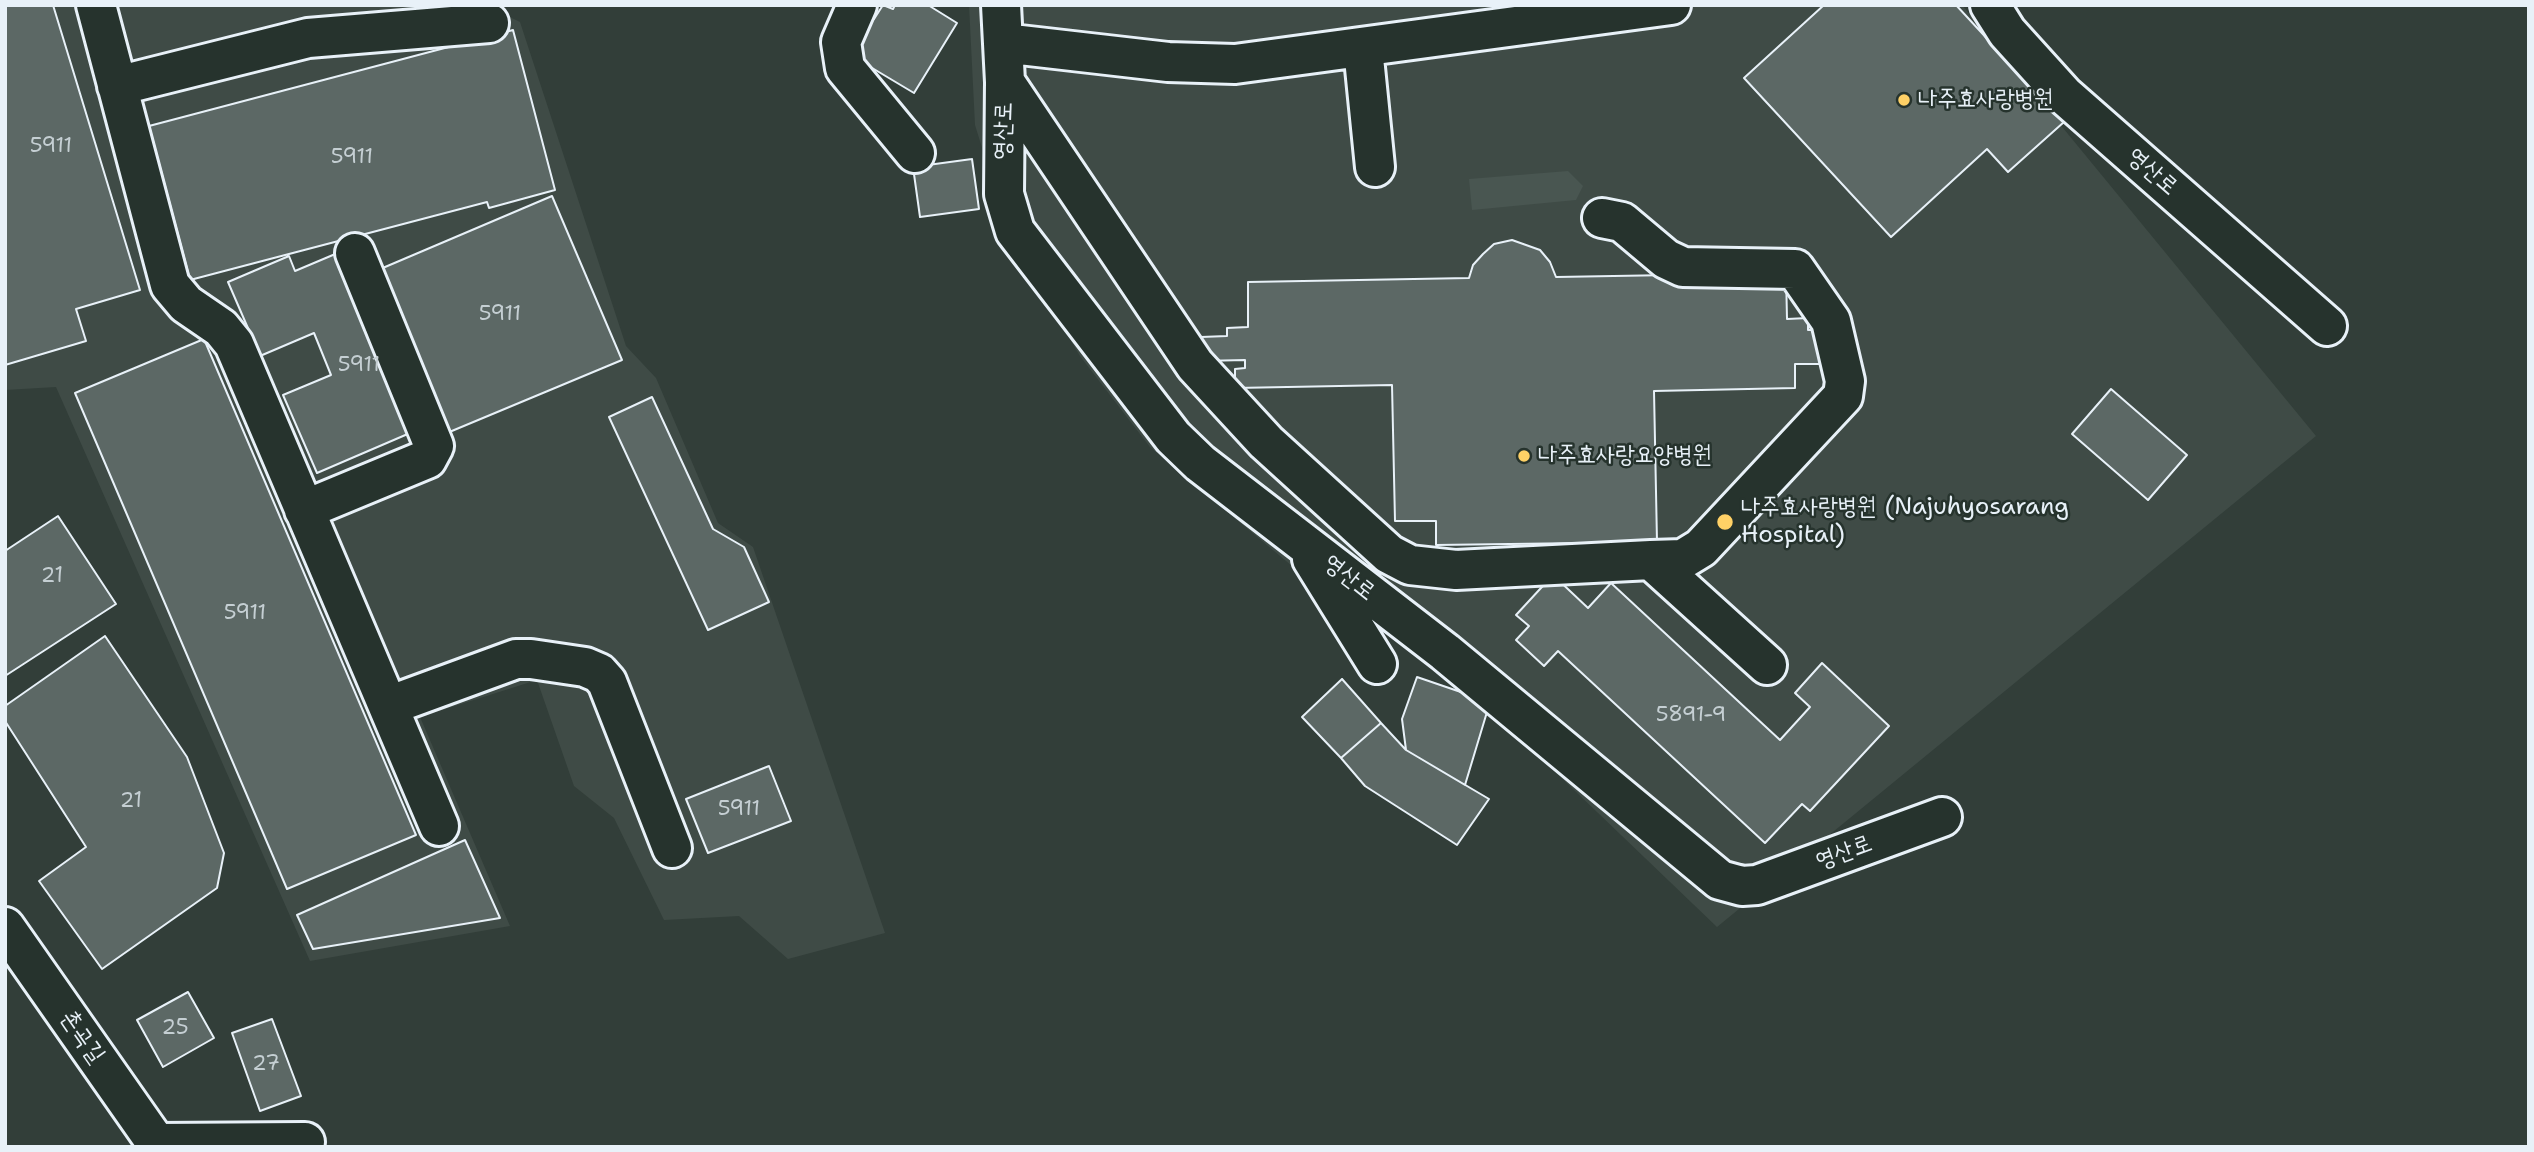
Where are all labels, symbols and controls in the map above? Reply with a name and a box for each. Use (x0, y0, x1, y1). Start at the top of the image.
place label: 나주효사랑병원 (1918, 86, 2053, 114)
marker: 나주효사랑병원 (1896, 92, 1912, 108)
street label: 영산로 (989, 102, 1019, 160)
house number: 5911 (30, 134, 72, 160)
street label: 영산로 (2121, 142, 2183, 202)
house number: 5911 (331, 145, 373, 171)
house number: 5911 (479, 302, 521, 328)
house number: 5911 (338, 353, 380, 379)
place label: 나주효사랑요양병원 (1538, 442, 1712, 470)
marker: 나주효사랑요양병원 (1516, 448, 1532, 464)
place label: 나주효사랑병원 (Najuhyosarang Hospital) (1741, 494, 2069, 550)
marker: 나주효사랑병원 (Najuhyosarang Hospital) (1715, 512, 1735, 532)
street label: 영산로 (1317, 549, 1381, 607)
house number: 21 (41, 564, 63, 590)
house number: 5911 (224, 601, 266, 627)
house number: 5891-9 (1656, 703, 1726, 729)
house number: 21 (120, 789, 142, 815)
house number: 5911 (718, 797, 760, 823)
street label: 영산로 (1812, 830, 1876, 876)
street label: 촌곡길 (54, 1005, 110, 1069)
house number: 25 (161, 1016, 189, 1042)
house number: 27 (252, 1052, 280, 1078)

